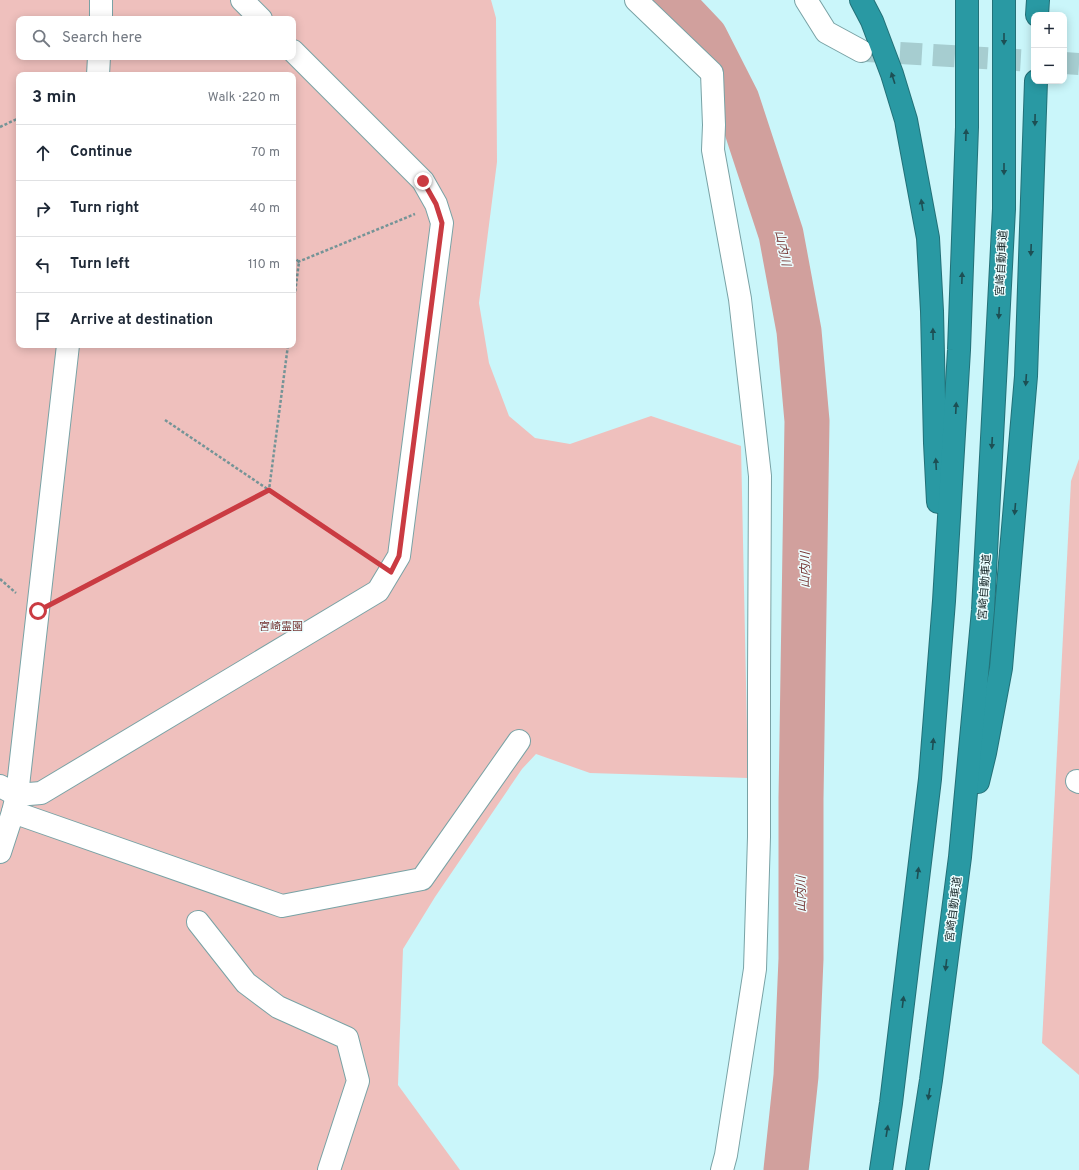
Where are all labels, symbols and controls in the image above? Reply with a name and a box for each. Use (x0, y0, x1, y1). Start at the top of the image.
map controls (1031, 12, 1067, 84)
button: + (1031, 12, 1067, 48)
search box (16, 16, 296, 60)
icon: search (30, 27, 52, 49)
text: Search here (62, 29, 142, 48)
one-way arrow (1001, 33, 1007, 46)
button: − (1031, 48, 1067, 84)
one-way arrow (890, 72, 896, 84)
text: 3 min (32, 87, 76, 109)
text: Walk · 220 m (208, 90, 280, 106)
one-way arrow (1032, 114, 1038, 127)
one-way arrow (963, 129, 970, 141)
icon: ahead (32, 142, 54, 164)
text: Continue (70, 143, 132, 162)
text: 70 m (251, 145, 280, 161)
one-way arrow (1001, 163, 1007, 176)
route end (414, 172, 432, 190)
icon: right (32, 198, 54, 220)
text: Turn right (70, 199, 139, 218)
one-way arrow (919, 199, 925, 211)
text: 40 m (250, 201, 280, 217)
water label: 山内川 (770, 229, 794, 269)
street label: 宮崎自動車道 (993, 230, 1011, 296)
one-way arrow (1028, 244, 1034, 257)
icon: left (32, 254, 54, 276)
text: Turn left (70, 255, 130, 274)
text: 110 m (248, 257, 280, 273)
one-way arrow (958, 272, 965, 284)
one-way arrow (995, 307, 1002, 319)
icon: arrive (32, 310, 54, 332)
text: Arrive at destination (70, 311, 213, 330)
one-way arrow (929, 328, 936, 340)
one-way arrow (1023, 374, 1029, 386)
one-way arrow (952, 402, 959, 414)
one-way arrow (989, 437, 996, 449)
one-way arrow (933, 458, 940, 470)
one-way arrow (1011, 503, 1018, 515)
water label: 山内川 (798, 550, 814, 588)
street label: 宮崎自動車道 (976, 554, 994, 620)
route start (29, 602, 47, 620)
park label: 宮崎霊園 (259, 620, 303, 634)
one-way arrow (929, 738, 936, 750)
one-way arrow (915, 867, 922, 879)
water label: 山内川 (794, 874, 810, 912)
street label: 宮崎自動車道 (943, 876, 965, 943)
one-way arrow (943, 959, 949, 971)
one-way arrow (900, 996, 906, 1009)
one-way arrow (926, 1088, 932, 1100)
one-way arrow (884, 1125, 890, 1138)

